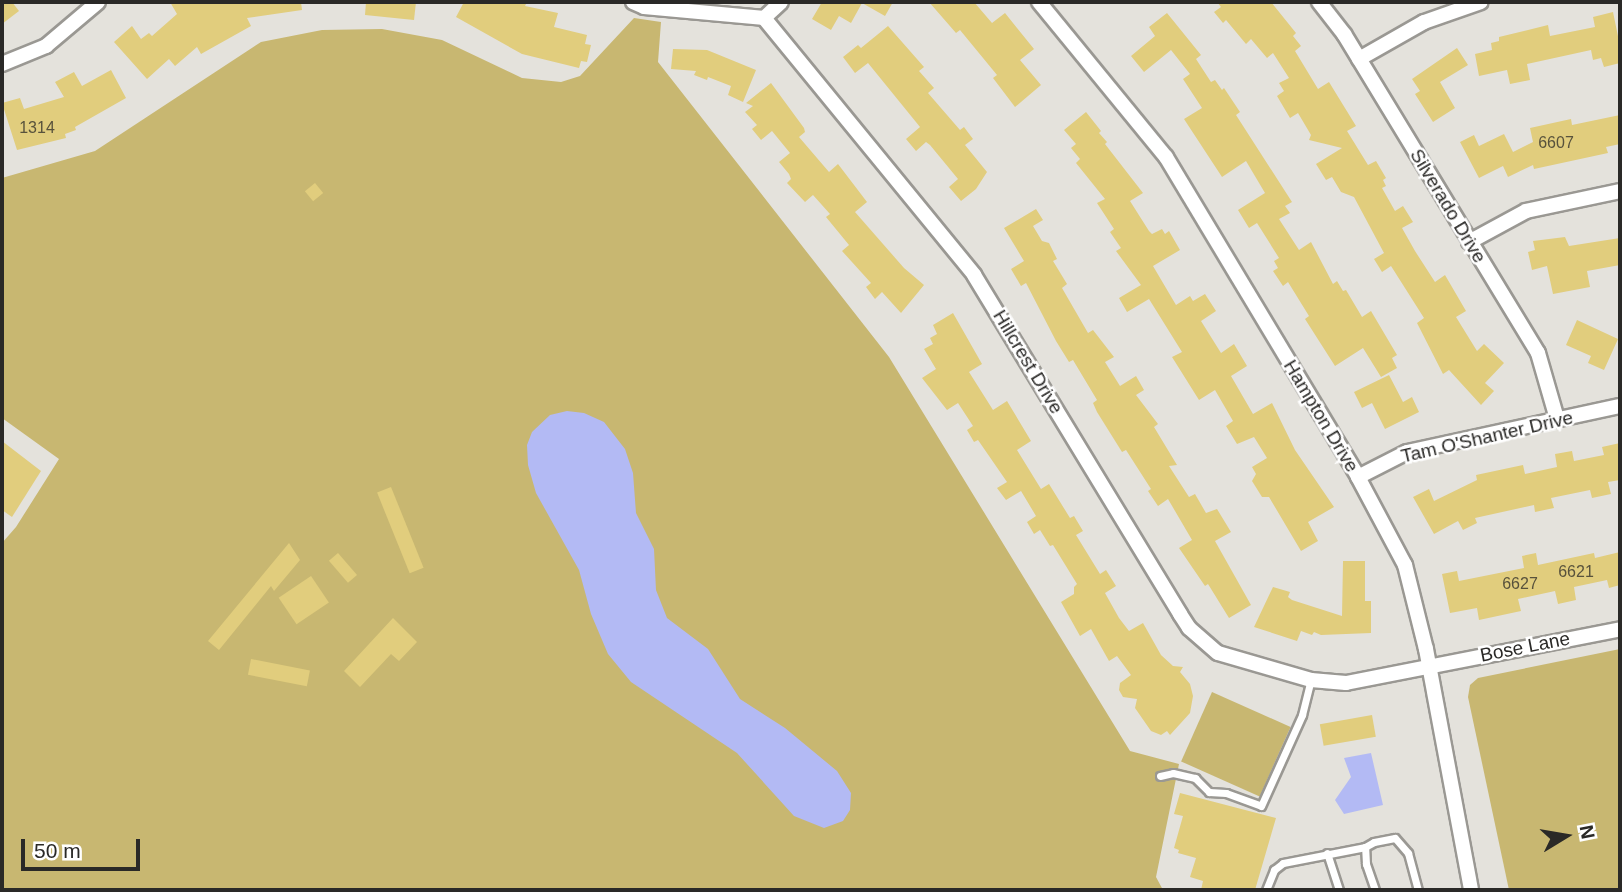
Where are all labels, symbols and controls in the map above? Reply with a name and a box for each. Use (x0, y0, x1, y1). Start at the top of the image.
house number: 1314 (19, 118, 55, 138)
house number: 6607 (1538, 133, 1574, 153)
street label: Silverado Drive (1405, 145, 1491, 267)
street label: Hillcrest Drive (988, 306, 1068, 418)
street label: Hampton Drive (1279, 356, 1363, 476)
street label: Tam O'Shanter Drive (1399, 406, 1575, 468)
house number: 6621 (1558, 562, 1594, 582)
house number: 6627 (1502, 574, 1538, 594)
street label: Bose Lane (1478, 627, 1572, 667)
north arrow (1531, 801, 1601, 871)
text: N (1575, 823, 1599, 841)
scale bar (24, 826, 144, 870)
text: 50 m (34, 839, 81, 862)

